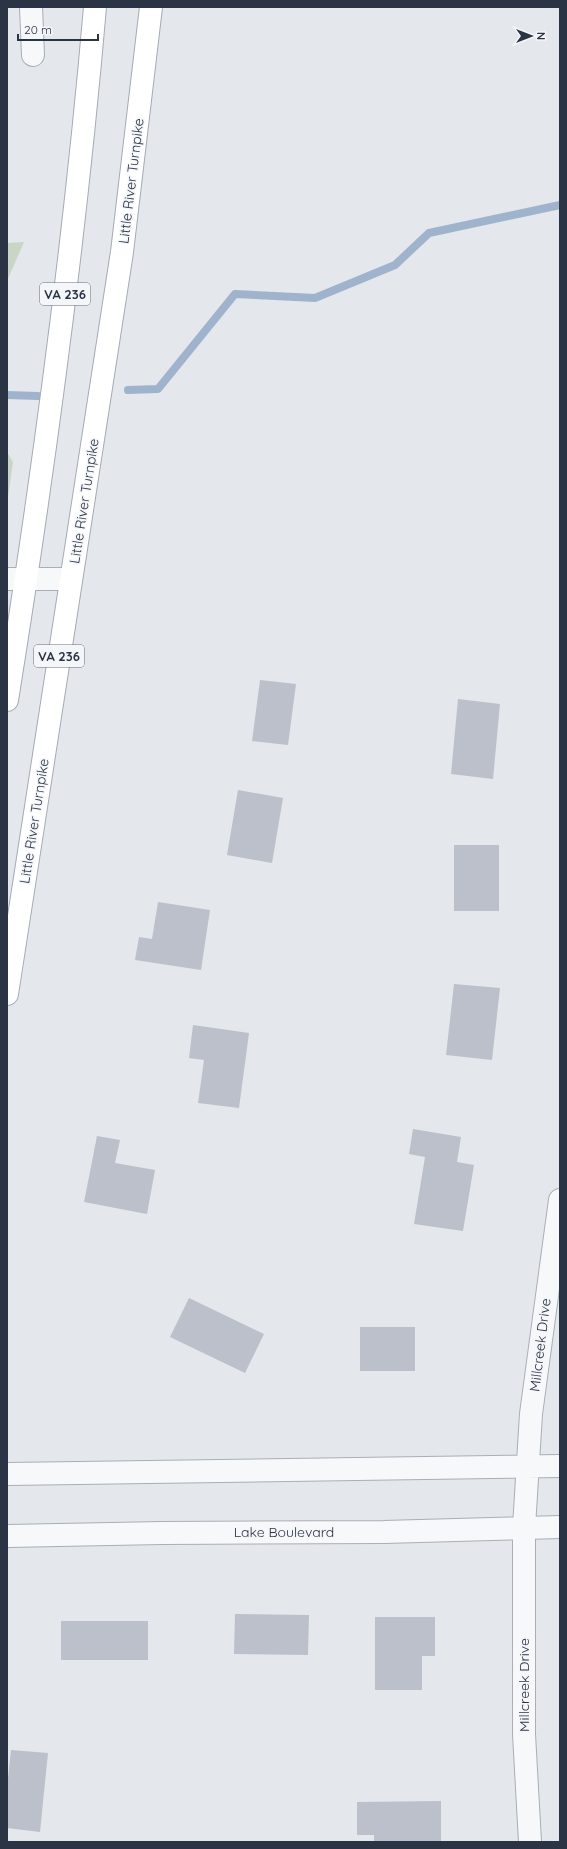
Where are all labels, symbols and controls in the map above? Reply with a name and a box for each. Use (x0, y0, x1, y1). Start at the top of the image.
scale bar (18, 16, 98, 42)
north arrow (511, 16, 551, 56)
text: 20 m (24, 22, 52, 37)
text: N (534, 32, 548, 40)
street label: Little River Turnpike (114, 117, 148, 245)
road number: VA 236 (40, 283, 90, 305)
street label: Little River Turnpike (65, 437, 103, 565)
road number: VA 236 (34, 645, 84, 667)
street label: Little River Turnpike (15, 757, 53, 885)
street label: Millcreek Drive (525, 1297, 555, 1393)
street label: Lake Boulevard (234, 1523, 334, 1541)
street label: Millcreek Drive (515, 1638, 533, 1732)

